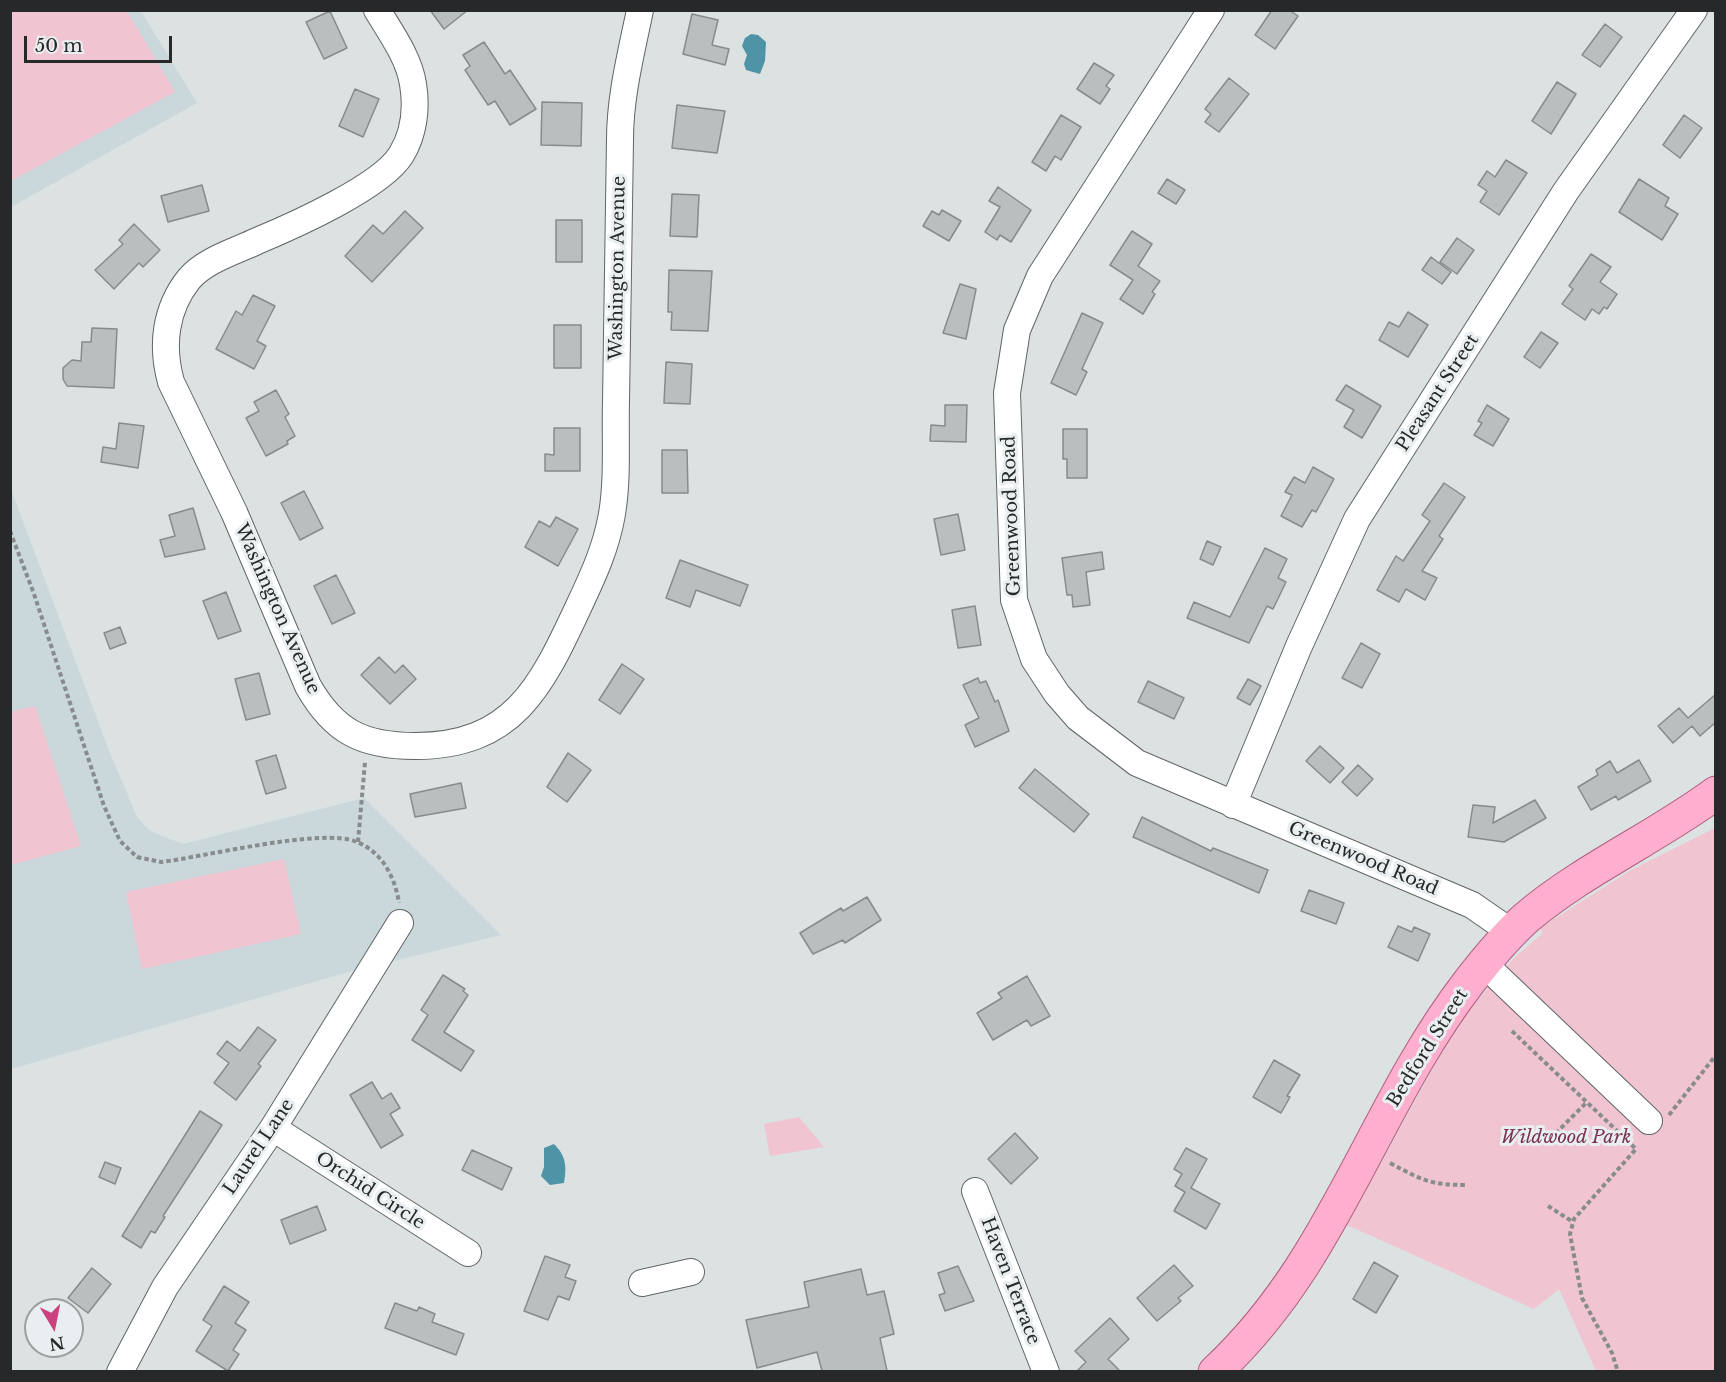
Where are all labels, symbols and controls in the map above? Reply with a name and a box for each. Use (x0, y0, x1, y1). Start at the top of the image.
scale bar (27, 24, 176, 62)
text: 50 m (35, 35, 83, 57)
street label: Washington Avenue (606, 176, 630, 360)
street label: Pleasant Street (1392, 330, 1484, 456)
street label: Greenwood Road (998, 435, 1026, 597)
street label: Washington Avenue (230, 521, 324, 697)
street label: Greenwood Road (1285, 818, 1441, 900)
street label: Bedford Street (1383, 985, 1473, 1111)
street label: Laurel Lane (219, 1095, 299, 1199)
park label: Wildwood Park (1501, 1127, 1631, 1149)
street label: Orchid Circle (311, 1148, 429, 1234)
street label: Haven Terrace (976, 1214, 1044, 1348)
north arrow (24, 1298, 84, 1358)
text: N (48, 1333, 66, 1355)

